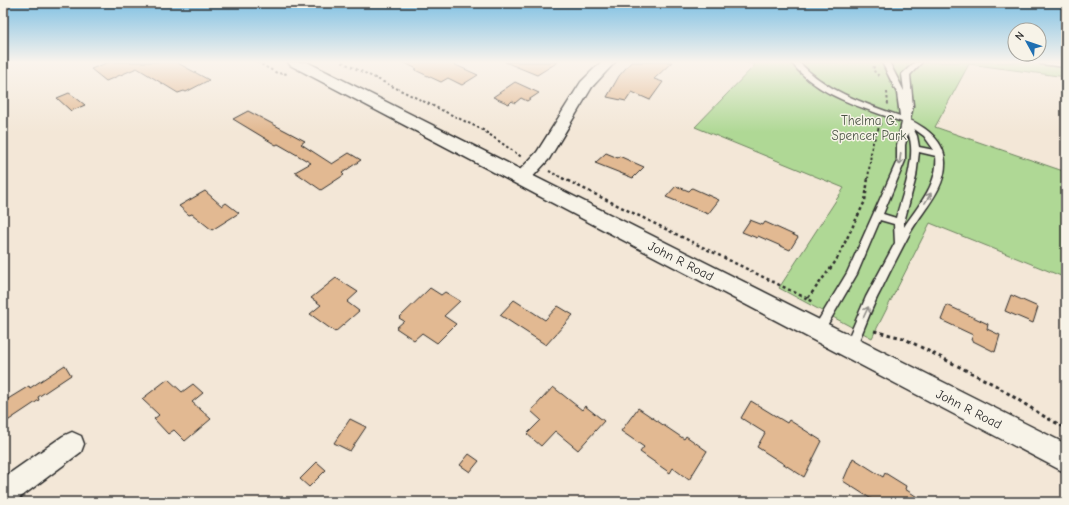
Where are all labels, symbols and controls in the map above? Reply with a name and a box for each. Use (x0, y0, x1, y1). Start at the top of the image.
north arrow (1007, 22, 1047, 62)
text: N (1012, 29, 1027, 43)
park label: Thelma G. Spencer Park (832, 113, 907, 143)
one-way arrow (896, 152, 904, 165)
one-way arrow (924, 192, 932, 204)
street label: John R Road (646, 238, 716, 284)
one-way arrow (862, 306, 870, 318)
street label: John R Road (934, 386, 1004, 432)

